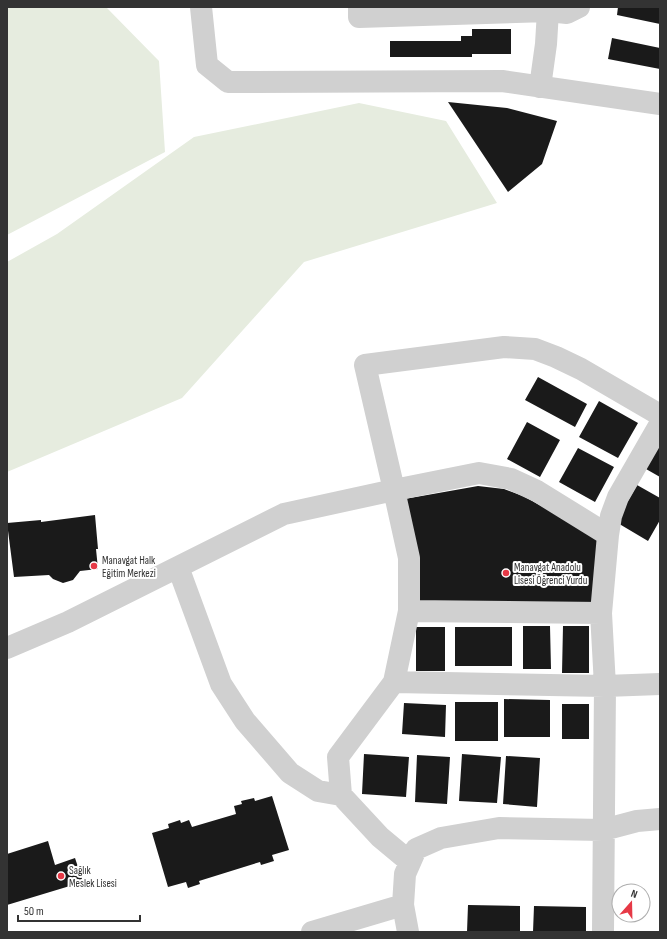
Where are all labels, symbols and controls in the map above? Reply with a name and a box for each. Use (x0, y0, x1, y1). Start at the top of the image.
place label: Manavgat Halk Eğitim Merkezi (102, 554, 156, 580)
marker: Manavgat Halk Eğitim Merkezi (89, 561, 99, 571)
place label: Manavgat Anadolu Lisesi Öğrenci Yurdu (514, 561, 588, 587)
marker: Manavgat Anadolu Lisesi Öğrenci Yurdu (501, 568, 511, 578)
place label: Sağlık Meslek Lisesi (69, 864, 117, 890)
marker: Sağlık Meslek Lisesi (56, 871, 66, 881)
north arrow (611, 883, 651, 923)
text: N (629, 887, 639, 901)
scale bar (18, 897, 140, 923)
text: 50 m (24, 904, 44, 919)

